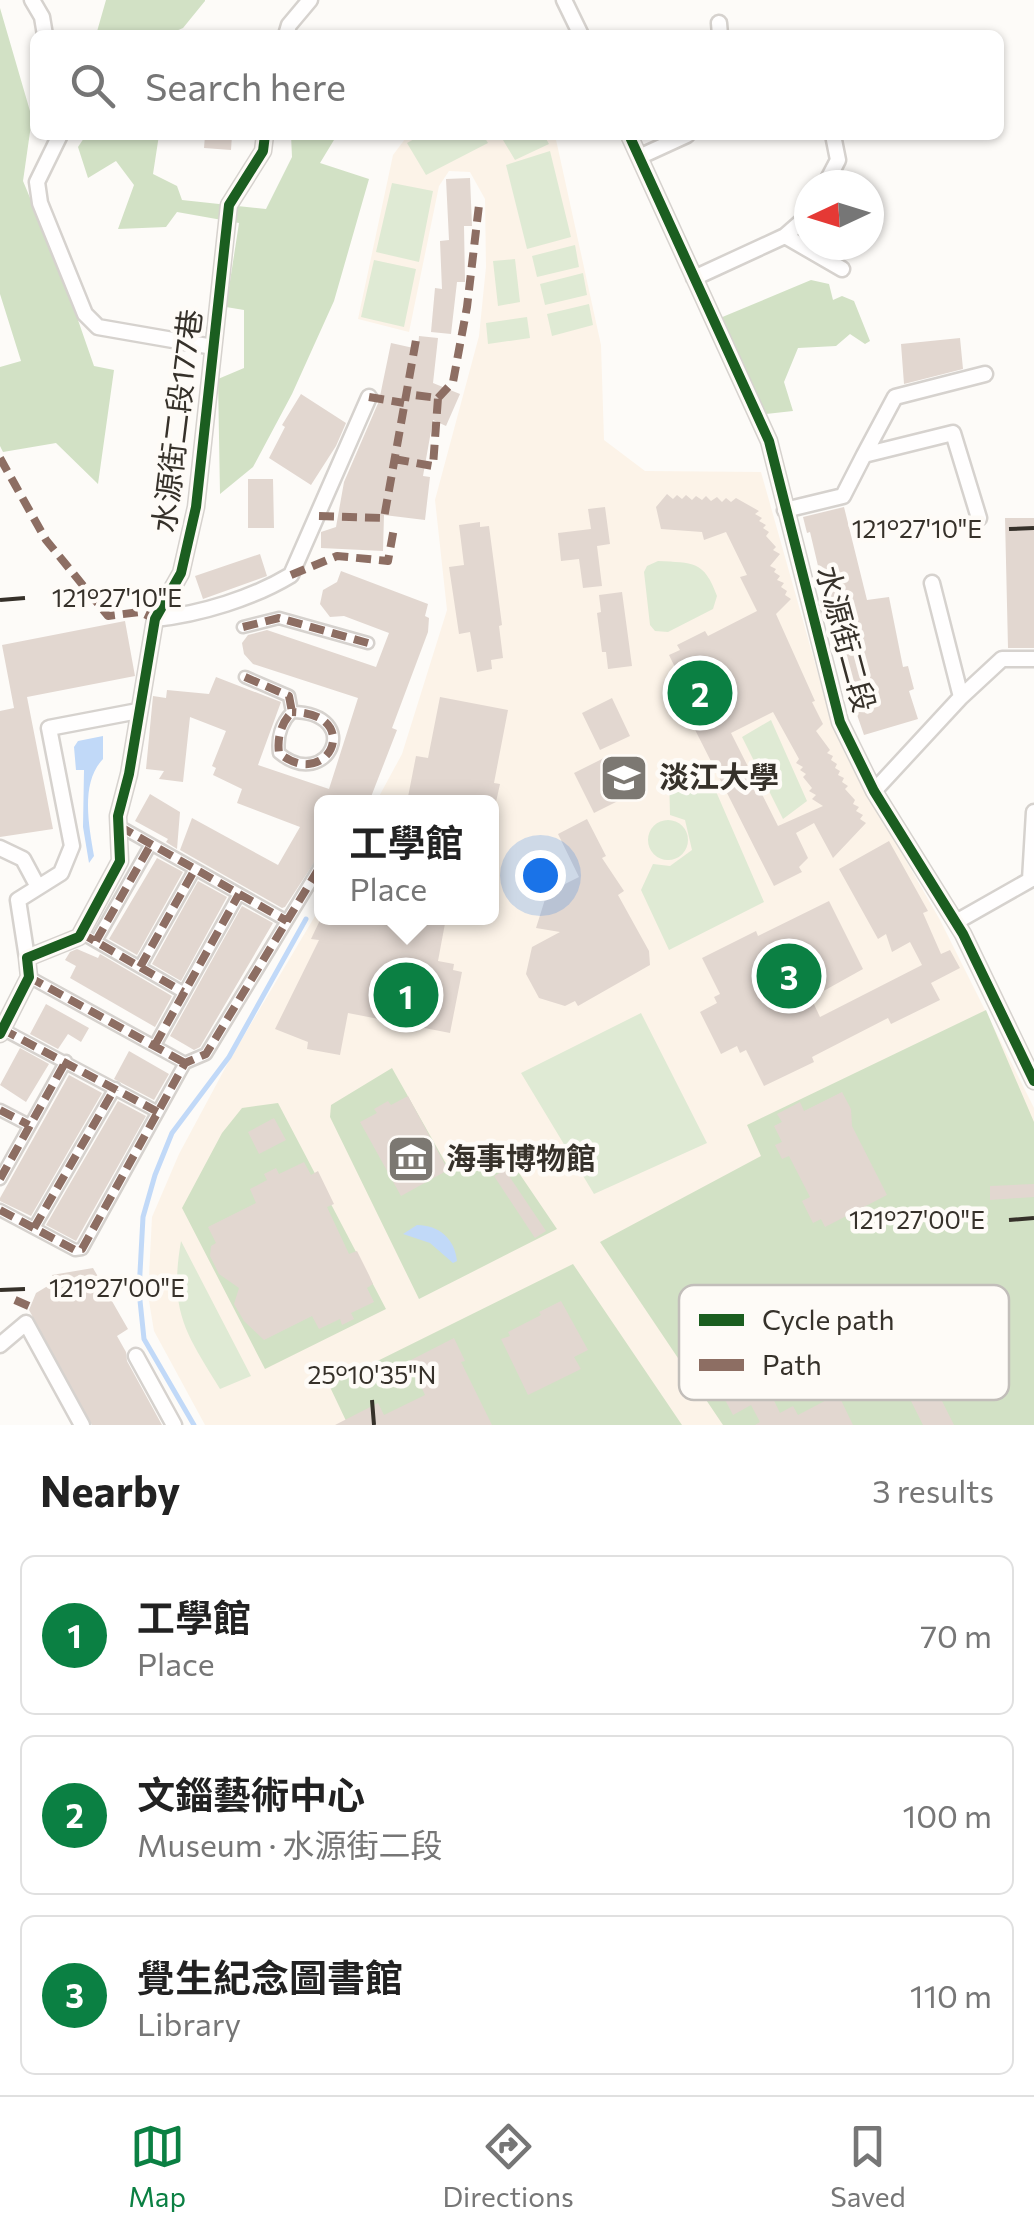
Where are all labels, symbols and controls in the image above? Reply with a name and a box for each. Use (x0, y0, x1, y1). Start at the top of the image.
search box (30, 30, 1004, 140)
icon: search (65, 58, 120, 113)
text: Search here (145, 62, 346, 109)
north arrow (794, 170, 884, 260)
street label: 水源街二段177巷 (143, 307, 208, 534)
text: 121°27'10"E (852, 513, 982, 543)
street label: 水源街二段 (810, 561, 885, 716)
text: 121°27'10"E (52, 582, 182, 612)
pin: 2 (668, 656, 732, 730)
school or university icon: 淡江大學 (598, 752, 650, 804)
place label: 淡江大學 (659, 757, 779, 794)
popup (314, 795, 499, 925)
text: 工學館 (349, 818, 464, 865)
your location (515, 850, 566, 901)
text: Place (349, 868, 427, 908)
pin: 3 (756, 938, 822, 1014)
pin: 1 (374, 958, 438, 1032)
museum icon: 海事博物館 (385, 1133, 437, 1185)
place label: 海事博物館 (446, 1138, 596, 1175)
text: 121°27'00"E (849, 1204, 985, 1234)
text: 121°27'00"E (49, 1272, 185, 1302)
legend (679, 1285, 1009, 1400)
text: Cycle path (762, 1302, 894, 1336)
text: Path (762, 1347, 822, 1381)
text: 25°10'35"N (308, 1359, 436, 1389)
text: Nearby (40, 1464, 180, 1516)
text: 3 results (872, 1470, 994, 1510)
text: 工學館 (137, 1593, 251, 1640)
text: 1 (67, 1615, 82, 1655)
text: 70 m (920, 1615, 992, 1655)
text: Place (137, 1643, 215, 1683)
text: 文錙藝術中心 (137, 1770, 365, 1817)
text: 2 (65, 1795, 84, 1835)
text: 100 m (903, 1795, 992, 1835)
text: Museum · 水源街二段 (137, 1824, 442, 1864)
text: 覺生紀念圖書館 (137, 1953, 403, 2000)
text: 3 (65, 1975, 84, 2015)
text: 110 m (910, 1975, 992, 2015)
text: Library (137, 2003, 241, 2043)
tab: Map (128, 2119, 186, 2213)
tab: Directions (442, 2119, 574, 2213)
tab: Saved (830, 2119, 906, 2213)

